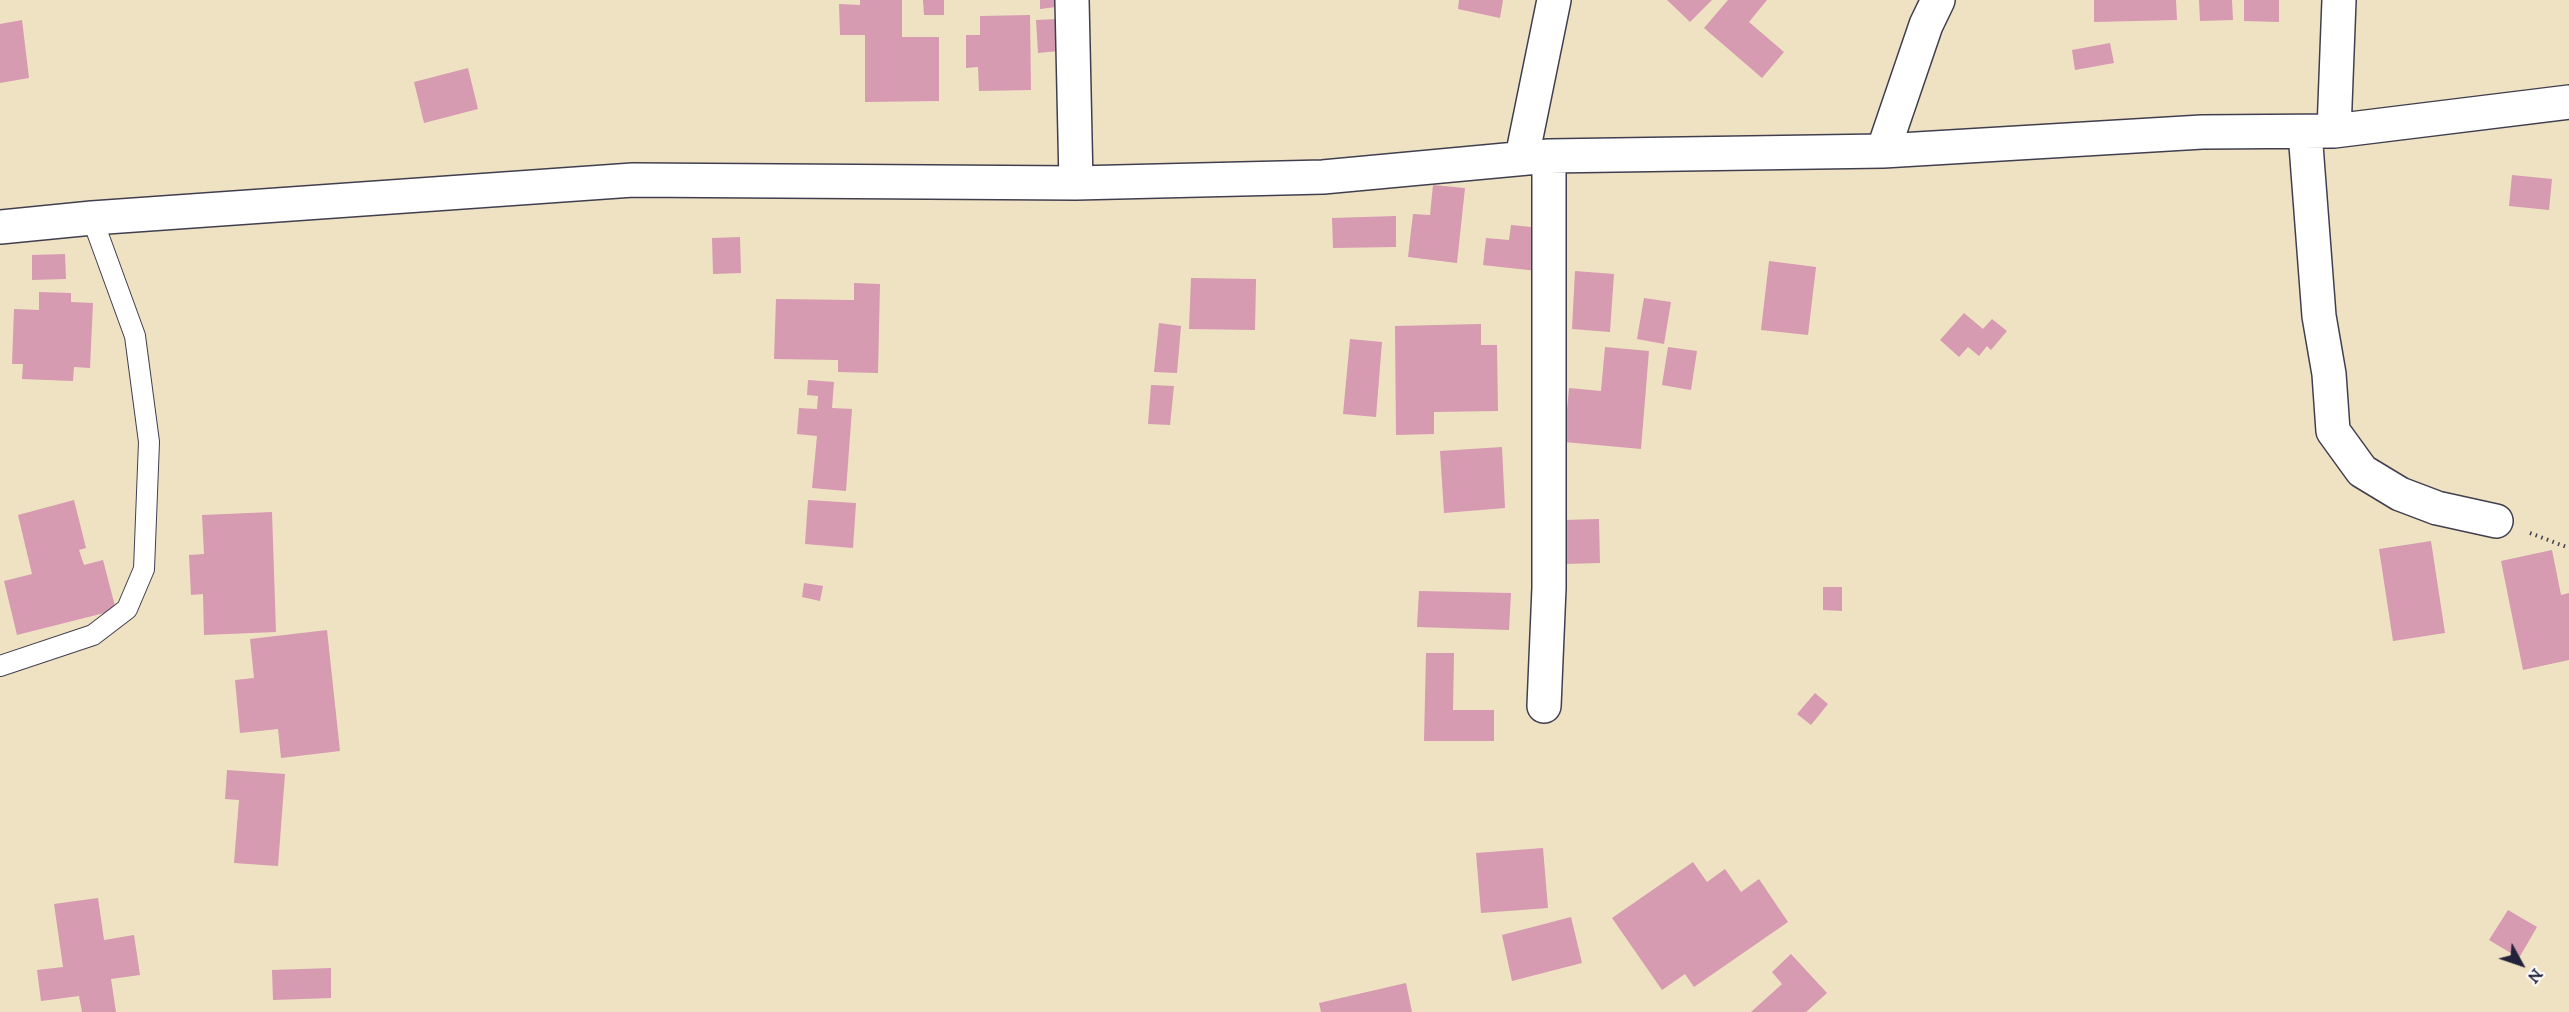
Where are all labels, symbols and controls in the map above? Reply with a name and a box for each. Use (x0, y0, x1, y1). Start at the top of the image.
north arrow (2491, 934, 2551, 994)
text: N (2523, 964, 2547, 987)

